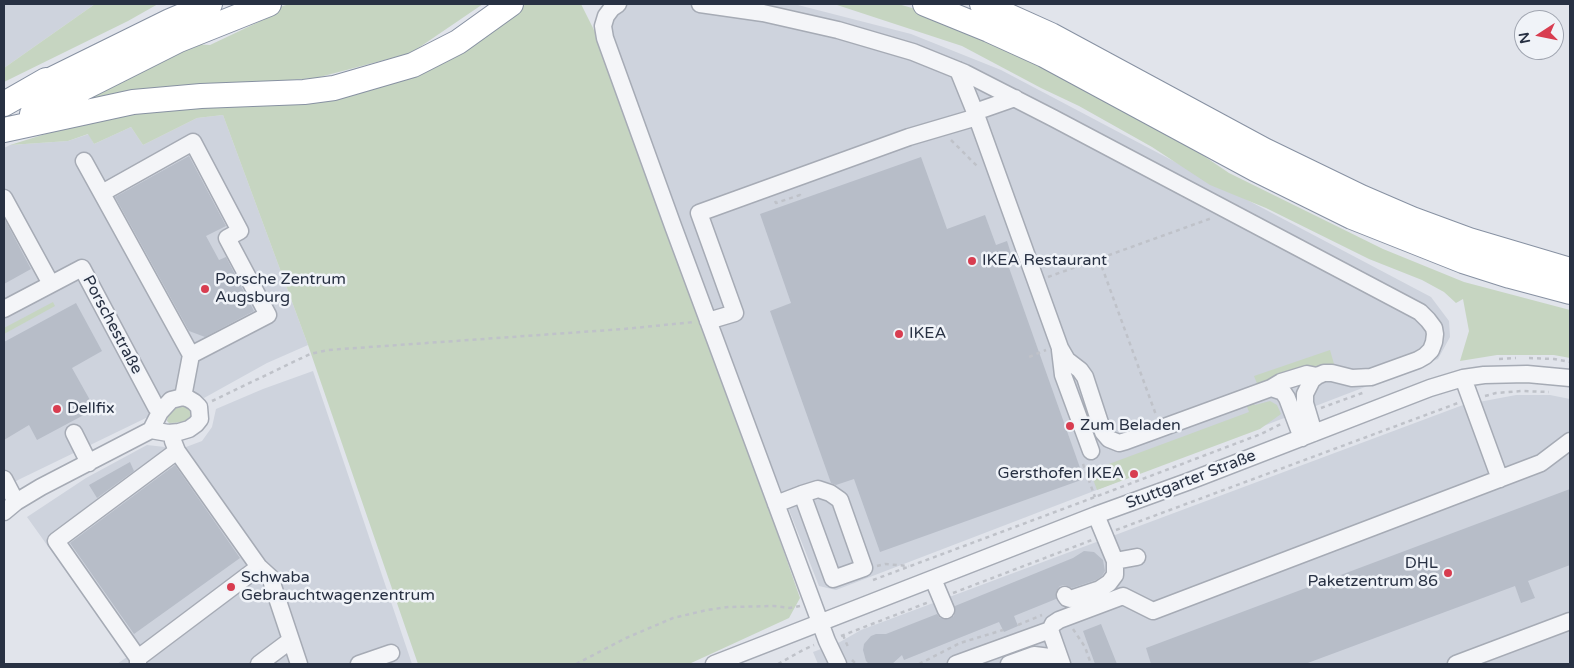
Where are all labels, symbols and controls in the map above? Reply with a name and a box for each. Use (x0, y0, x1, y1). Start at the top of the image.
north arrow (1514, 10, 1564, 60)
text: N (1515, 31, 1534, 45)
place label: IKEA Restaurant (982, 251, 1107, 271)
marker: IKEA Restaurant (966, 255, 978, 267)
place label: Porsche Zentrum Augsburg (215, 270, 346, 308)
street label: Porschestraße (78, 272, 146, 378)
marker: Porsche Zentrum Augsburg (199, 283, 211, 295)
place label: IKEA (909, 324, 946, 344)
marker: IKEA (893, 328, 905, 340)
place label: Dellfix (67, 399, 115, 419)
marker: Dellfix (51, 403, 63, 415)
place label: Zum Beladen (1080, 416, 1181, 436)
marker: Zum Beladen (1064, 420, 1076, 432)
street label: Stuttgarter Straße (1123, 446, 1259, 514)
place label: Gersthofen IKEA (998, 464, 1124, 484)
marker: Gersthofen IKEA (1128, 468, 1140, 480)
place label: DHL Paketzentrum 86 (1307, 554, 1438, 592)
marker: DHL Paketzentrum 86 (1442, 567, 1454, 579)
place label: Schwaba Gebrauchtwagenzentrum (241, 568, 435, 606)
marker: Schwaba Gebrauchtwagenzentrum (225, 581, 237, 593)

